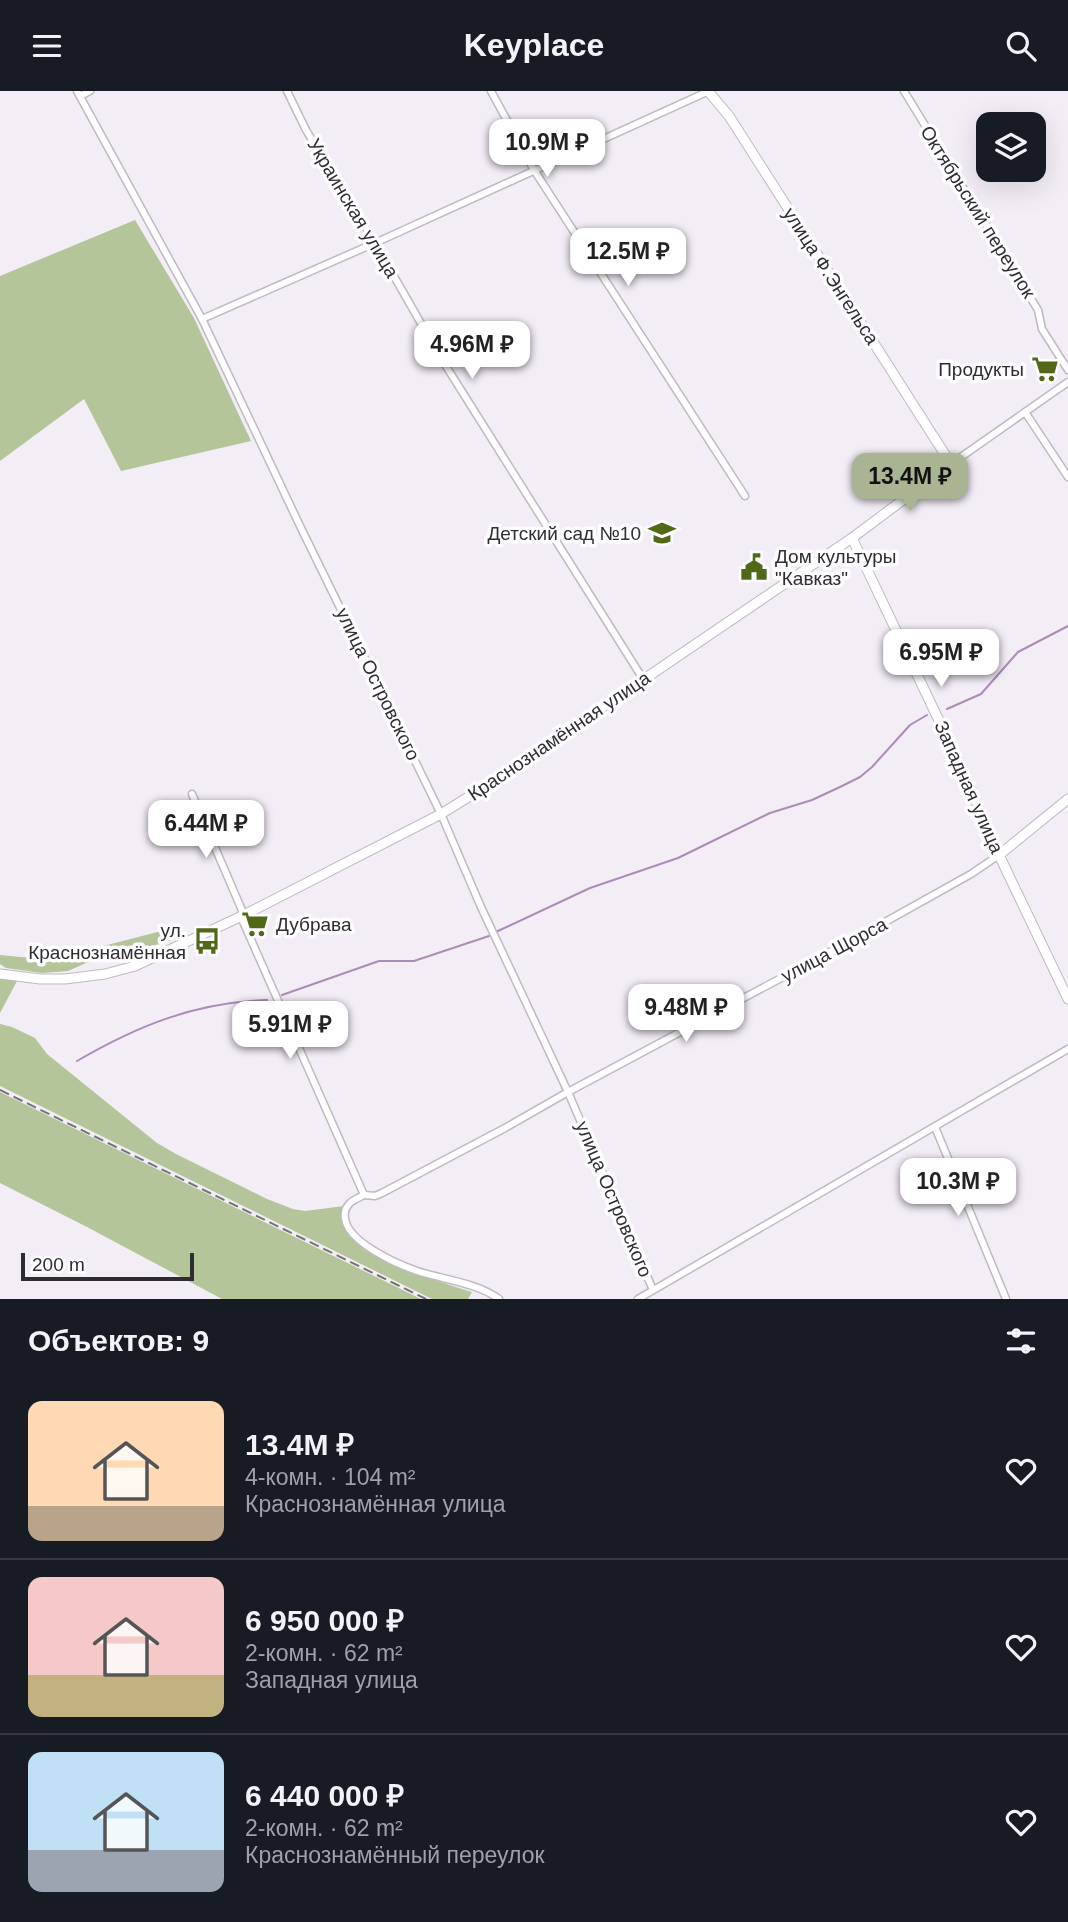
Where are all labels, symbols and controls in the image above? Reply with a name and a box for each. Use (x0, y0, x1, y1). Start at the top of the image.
icon: menu (28, 27, 66, 65)
text: Keyplace (464, 27, 604, 63)
icon: search (1002, 27, 1040, 65)
map controls (976, 112, 1046, 182)
button: layers (976, 112, 1046, 182)
pin: 10.9M ₽ (482, 119, 612, 179)
street label: Октябрьский переулок (916, 122, 1040, 303)
text: 10.9M ₽ (505, 129, 589, 155)
street label: Украинская улица (303, 135, 403, 282)
street label: улица Ф.Энгельса (779, 204, 883, 349)
pin: 12.5M ₽ (563, 229, 693, 288)
text: 12.5M ₽ (586, 238, 670, 264)
pin: 4.96M ₽ (407, 321, 537, 381)
text: 4.96M ₽ (430, 331, 514, 357)
supermarket icon: Продукты (1030, 354, 1060, 384)
place label: Продукты (938, 359, 1024, 380)
pin: 13.4M ₽ (845, 453, 975, 513)
text: 13.4M ₽ (868, 463, 952, 489)
school or university icon: Детский сад №10 (647, 518, 677, 548)
place label: Детский сад №10 (487, 523, 641, 544)
place label: Дом культуры "Кавказ" (775, 546, 897, 589)
public building icon: Дом культуры "Кавказ" (739, 552, 769, 582)
street label: улица Островского (332, 604, 424, 764)
pin: 6.95M ₽ (876, 629, 1006, 689)
text: 6.95M ₽ (899, 639, 983, 665)
street label: Краснознамённая улица (464, 667, 654, 805)
street label: Западная улица (930, 717, 1008, 857)
pin: 6.44M ₽ (141, 801, 271, 860)
text: 6.44M ₽ (164, 810, 248, 836)
supermarket icon: Дубрава (240, 909, 270, 939)
street label: улица Щорса (778, 913, 891, 987)
place label: Дубрава (276, 914, 352, 935)
place label: ул. Краснознамённая (28, 920, 186, 963)
bus stop icon: ул. Краснознамённая (192, 926, 222, 956)
pin: 9.48M ₽ (621, 985, 751, 1044)
text: 9.48M ₽ (644, 994, 728, 1020)
pin: 5.91M ₽ (225, 1002, 355, 1061)
text: 5.91M ₽ (248, 1011, 332, 1037)
street label: улица Островского (572, 1118, 656, 1280)
pin: 10.3M ₽ (893, 1159, 1023, 1218)
text: 10.3M ₽ (916, 1168, 1000, 1194)
scale bar (21, 1250, 194, 1282)
text: 200 m (32, 1254, 85, 1275)
icon: filters (1002, 1322, 1040, 1360)
text: Объектов: 9 (28, 1324, 209, 1357)
text: 13.4M ₽ (245, 1428, 354, 1461)
icon: home (84, 1429, 168, 1513)
icon: heart (1002, 1452, 1040, 1490)
text: 4-комн. · 104 m² (245, 1464, 416, 1490)
text: Краснознамённая улица (245, 1491, 506, 1517)
text: 6 950 000 ₽ (245, 1604, 404, 1637)
icon: home (84, 1605, 168, 1689)
icon: heart (1002, 1628, 1040, 1666)
text: 2-комн. · 62 m² (245, 1640, 403, 1666)
text: Западная улица (245, 1667, 418, 1693)
text: 6 440 000 ₽ (245, 1779, 404, 1812)
icon: home (84, 1780, 168, 1864)
icon: heart (1002, 1803, 1040, 1841)
text: 2-комн. · 62 m² (245, 1815, 403, 1841)
text: Краснознамённый переулок (245, 1842, 545, 1868)

